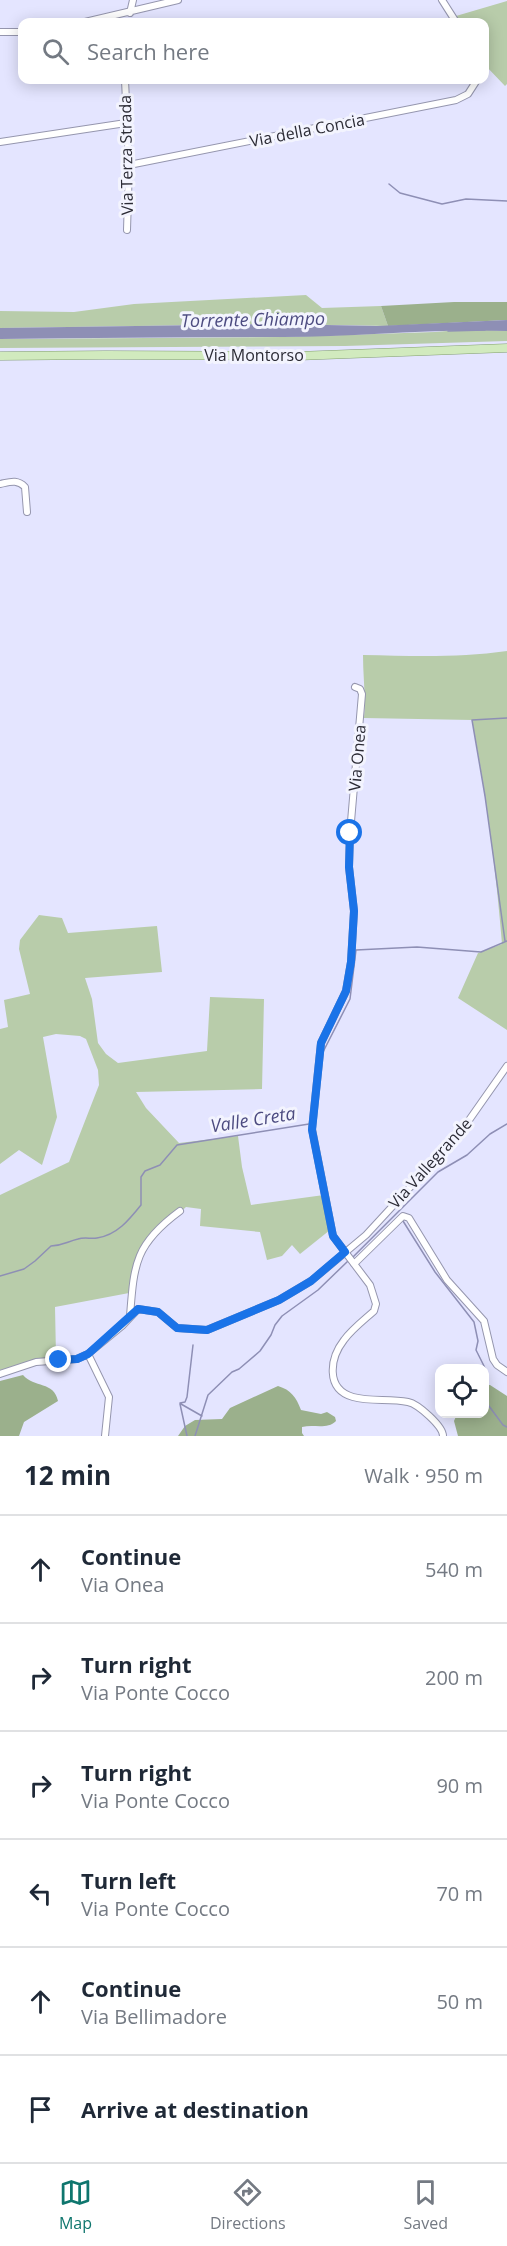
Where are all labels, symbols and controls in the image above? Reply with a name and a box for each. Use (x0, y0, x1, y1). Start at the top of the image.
search box (18, 18, 489, 84)
icon: search (39, 35, 72, 68)
text: Search here (87, 36, 210, 66)
street label: Via Terza Strada (114, 95, 138, 215)
street label: Via della Concia (248, 108, 366, 152)
water label: Torrente Chiampo (181, 306, 325, 332)
street label: Via Montorso (204, 344, 304, 366)
street label: Via Onea (343, 724, 371, 792)
route start (336, 819, 362, 845)
water label: Valle Creta (209, 1100, 297, 1138)
street label: Via Vallegrande (383, 1113, 477, 1213)
route end (45, 1346, 71, 1372)
map controls (435, 1364, 489, 1418)
button: locate (435, 1364, 489, 1418)
text: 12 min (24, 1457, 111, 1493)
text: Walk · 950 m (364, 1462, 483, 1489)
text: Continue (81, 1541, 181, 1571)
icon: ahead (24, 1553, 57, 1586)
text: 540 m (425, 1556, 483, 1583)
text: Via Onea (81, 1571, 164, 1598)
text: Turn right (81, 1649, 192, 1679)
icon: right (24, 1661, 57, 1694)
text: 200 m (425, 1664, 483, 1691)
text: Via Ponte Cocco (81, 1679, 230, 1706)
text: Turn right (81, 1757, 192, 1787)
icon: right (24, 1769, 57, 1802)
text: 90 m (436, 1772, 483, 1799)
text: Via Ponte Cocco (81, 1787, 230, 1814)
text: Turn left (81, 1865, 176, 1895)
icon: left (24, 1877, 57, 1910)
text: 70 m (436, 1880, 483, 1907)
text: Via Ponte Cocco (81, 1895, 230, 1922)
text: Continue (81, 1973, 181, 2003)
icon: ahead (24, 1985, 57, 2018)
text: 50 m (436, 1988, 483, 2015)
text: Via Bellimadore (81, 2003, 227, 2030)
icon: arrive (24, 2093, 57, 2126)
text: Arrive at destination (81, 2094, 309, 2124)
tab: Map (59, 2176, 92, 2234)
tab: Directions (210, 2176, 286, 2234)
tab: Saved (404, 2176, 448, 2234)

